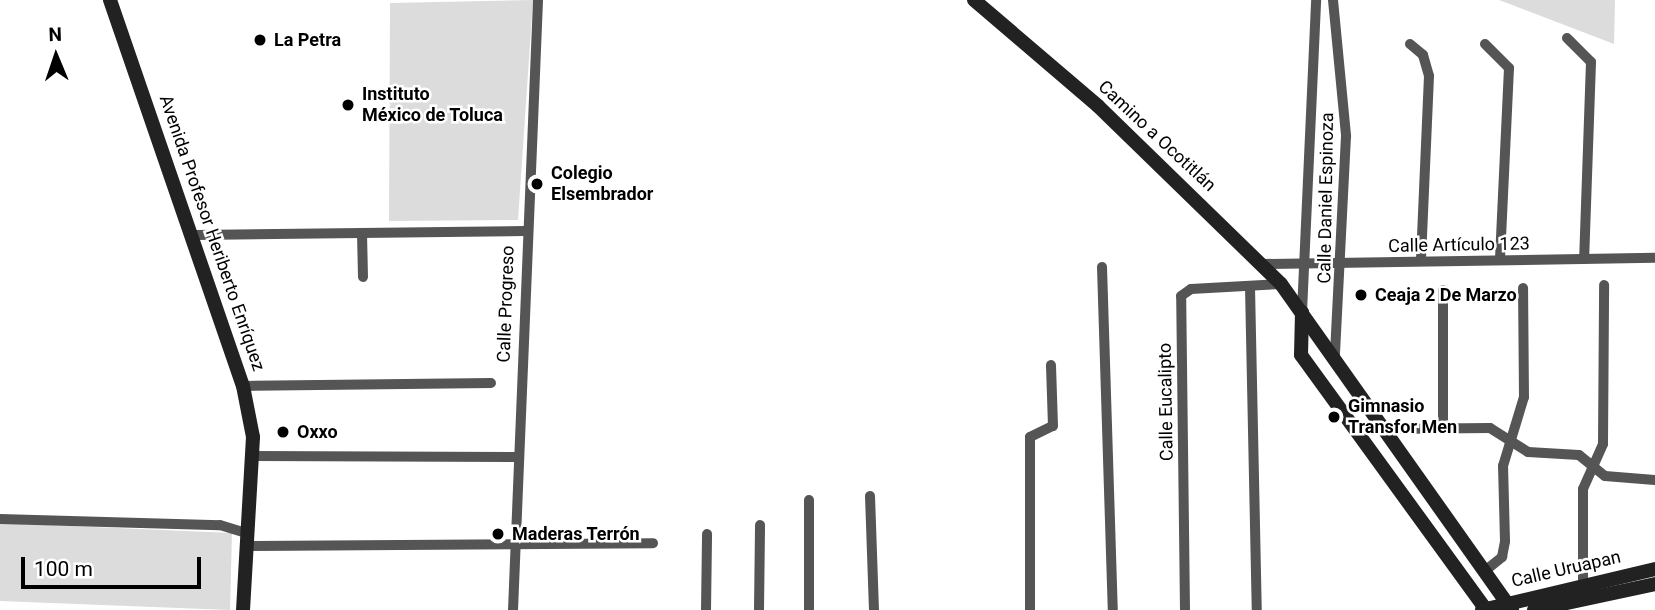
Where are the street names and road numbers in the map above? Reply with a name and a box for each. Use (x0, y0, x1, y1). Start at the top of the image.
street label: Camino a Ocotitlán (1094, 76, 1220, 196)
street label: Avenida Profesor Heriberto Enríquez (155, 92, 269, 374)
street label: Calle Daniel Espinoza (1314, 112, 1338, 284)
street label: Calle Artículo 123 (1388, 233, 1530, 257)
street label: Calle Progreso (493, 245, 519, 363)
street label: Calle Eucalipto (1154, 343, 1178, 461)
street label: Calle Uruapan (1509, 546, 1623, 592)

